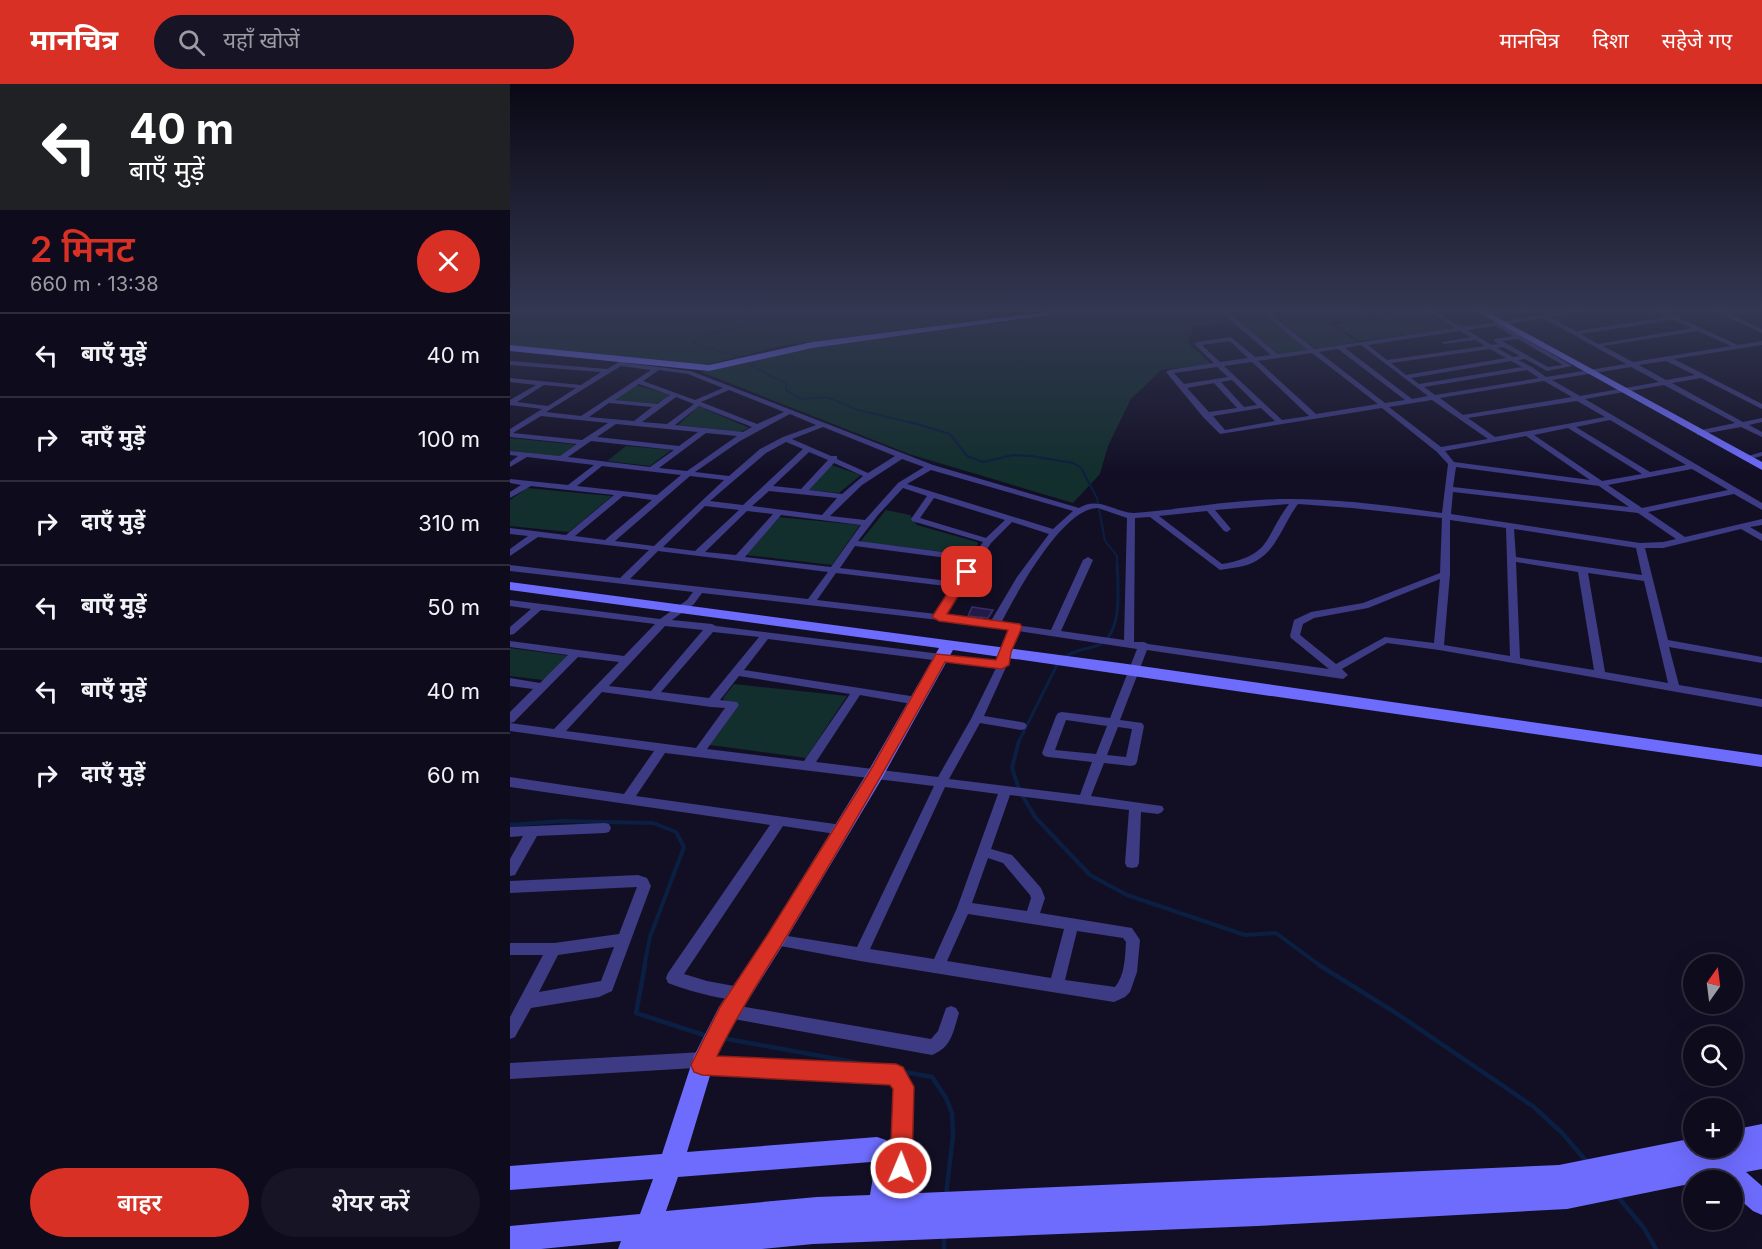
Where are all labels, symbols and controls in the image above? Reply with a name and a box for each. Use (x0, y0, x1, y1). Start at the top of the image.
search box (154, 15, 574, 69)
text: मानचित्र (30, 23, 118, 57)
icon: search (175, 26, 208, 59)
text: यहाँ खोजें (223, 27, 300, 53)
text: मानचित्र (1499, 28, 1559, 53)
text: दिशा (1592, 28, 1629, 53)
text: सहेजे गए (1662, 28, 1732, 53)
text: 40 m (129, 103, 234, 154)
icon: left (30, 108, 108, 186)
text: बाएँ मुड़ें (129, 154, 205, 187)
text: 2 मिनट (30, 227, 135, 271)
button: close (417, 230, 480, 293)
text: 660 m · 13:38 (30, 272, 159, 296)
icon: left (30, 339, 63, 372)
text: बाएँ मुड़ें (81, 340, 147, 366)
text: 40 m (426, 342, 480, 368)
icon: right (30, 423, 63, 456)
text: दाएँ मुड़ें (81, 424, 145, 450)
text: 100 m (418, 426, 480, 452)
icon: right (30, 507, 63, 540)
text: दाएँ मुड़ें (81, 508, 145, 534)
text: 310 m (418, 510, 480, 536)
pin (941, 546, 992, 597)
icon: arrive (950, 555, 983, 588)
icon: left (30, 591, 63, 624)
text: बाएँ मुड़ें (81, 592, 147, 618)
text: 50 m (427, 594, 480, 620)
icon: left (30, 675, 63, 708)
text: बाएँ मुड़ें (81, 676, 147, 702)
text: 40 m (426, 678, 480, 704)
icon: right (30, 759, 63, 792)
text: दाएँ मुड़ें (81, 760, 145, 786)
text: 60 m (427, 762, 480, 788)
north arrow (1683, 954, 1743, 1014)
map controls (1683, 954, 1743, 1230)
button: search (1683, 1026, 1743, 1086)
button: + (1683, 1098, 1743, 1158)
position arrow (869, 1136, 933, 1200)
button: बाहर (30, 1168, 249, 1237)
button: शेयर करें (261, 1168, 480, 1237)
button: − (1683, 1170, 1743, 1230)

